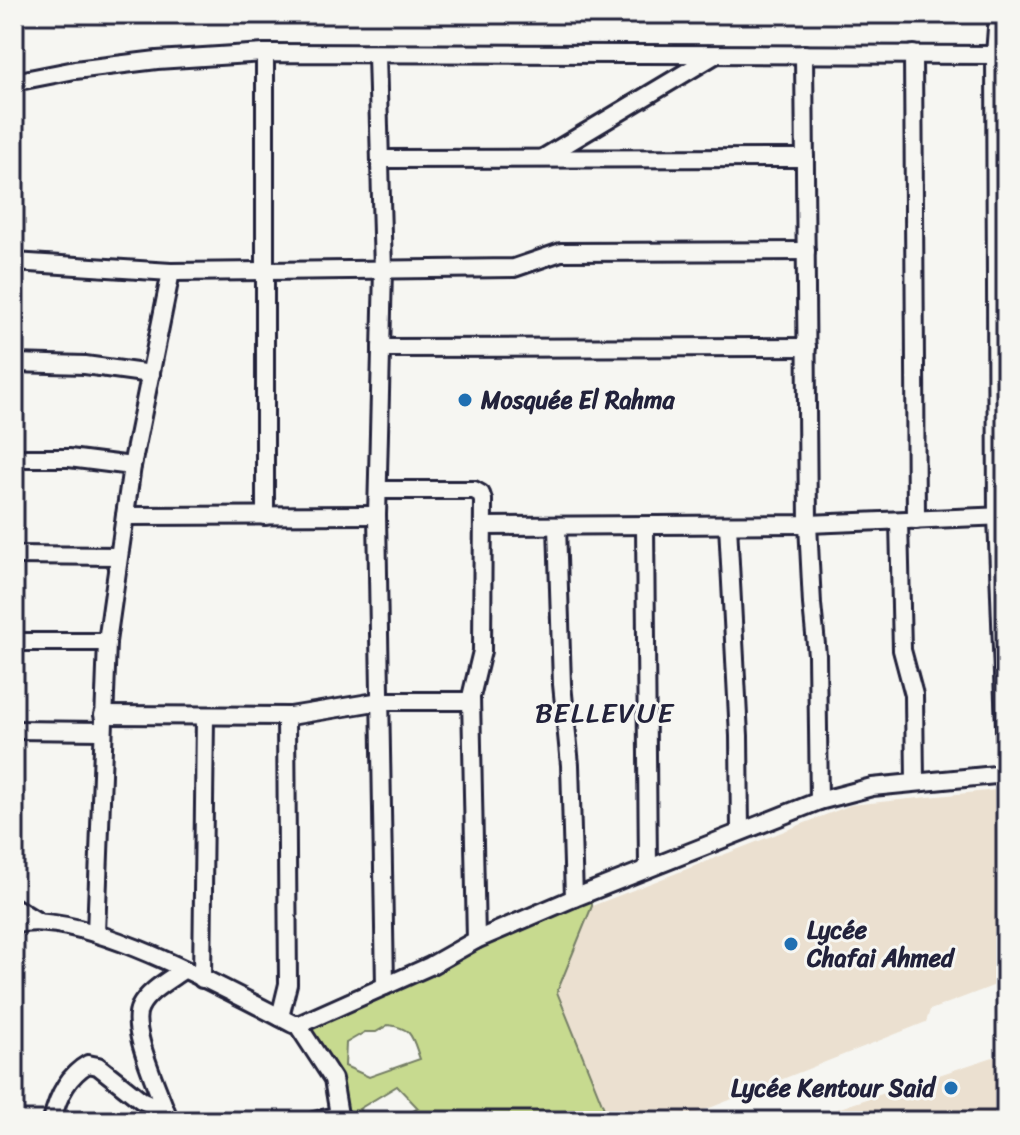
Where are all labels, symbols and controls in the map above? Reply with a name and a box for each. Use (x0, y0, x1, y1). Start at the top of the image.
place label: Mosquée El Rahma (480, 379, 676, 421)
marker: Mosquée El Rahma (456, 391, 474, 409)
district label: BELLEVUE (535, 688, 675, 737)
place label: Lycée Chafai Ahmed (806, 909, 956, 979)
marker: Lycée Chafai Ahmed (782, 935, 800, 953)
place label: Lycée Kentour Said (731, 1067, 937, 1109)
marker: Lycée Kentour Said (942, 1079, 960, 1097)

